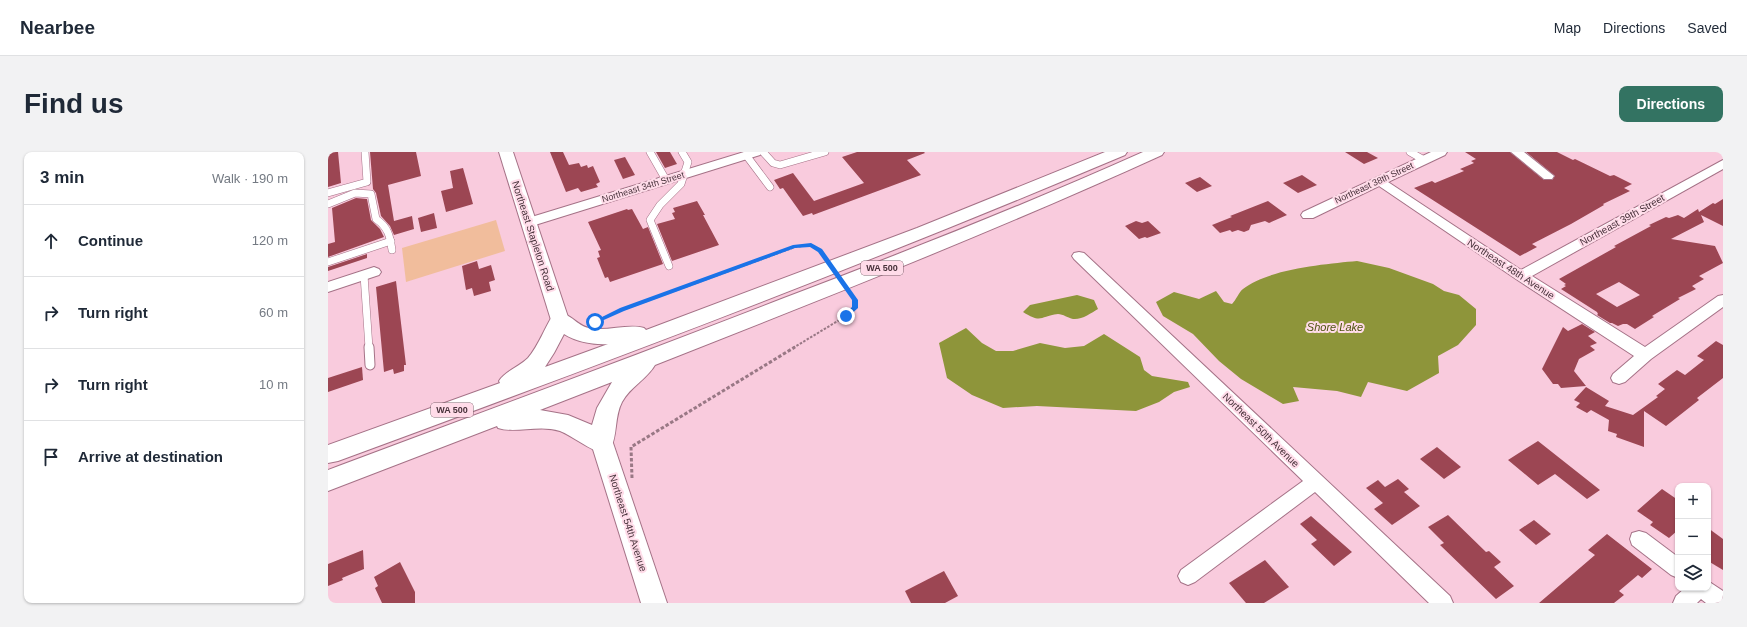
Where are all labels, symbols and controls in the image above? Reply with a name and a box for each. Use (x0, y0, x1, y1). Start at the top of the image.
text: Nearbee (20, 17, 95, 38)
text: Map (1554, 20, 1581, 36)
text: Directions (1603, 20, 1665, 36)
text: Saved (1687, 20, 1727, 36)
button: Directions (1619, 86, 1723, 122)
text: Find us (24, 88, 124, 119)
street label: Northeast 38th Street (1333, 160, 1415, 206)
text: 3 min (40, 168, 84, 187)
street label: Northeast 34th Street (601, 170, 686, 204)
text: Walk · 190 m (212, 171, 288, 186)
street label: Northeast Stapleton Road (510, 180, 556, 292)
street label: Northeast 39th Street (1578, 192, 1666, 248)
icon: ahead (40, 230, 62, 252)
text: Continue (78, 232, 143, 249)
text: 120 m (252, 233, 288, 248)
street label: Northeast 48th Avenue (1465, 237, 1557, 302)
road number: WA 500 (861, 261, 903, 275)
icon: right (40, 302, 62, 324)
text: Turn right (78, 304, 148, 321)
text: 60 m (259, 305, 288, 320)
route end (837, 307, 855, 325)
route start (586, 313, 604, 331)
water label: Shore Lake (1307, 321, 1363, 333)
icon: right (40, 374, 62, 396)
text: Turn right (78, 376, 148, 393)
text: 10 m (259, 377, 288, 392)
street label: Northeast 50th Avenue (1221, 391, 1302, 470)
road number: WA 500 (431, 403, 473, 417)
icon: arrive (40, 446, 62, 468)
text: Arrive at destination (78, 448, 223, 465)
street label: Northeast 54th Avenue (607, 473, 649, 573)
map controls (1675, 483, 1711, 591)
button: + (1675, 483, 1711, 519)
button: − (1675, 519, 1711, 555)
button: layers (1675, 555, 1711, 591)

